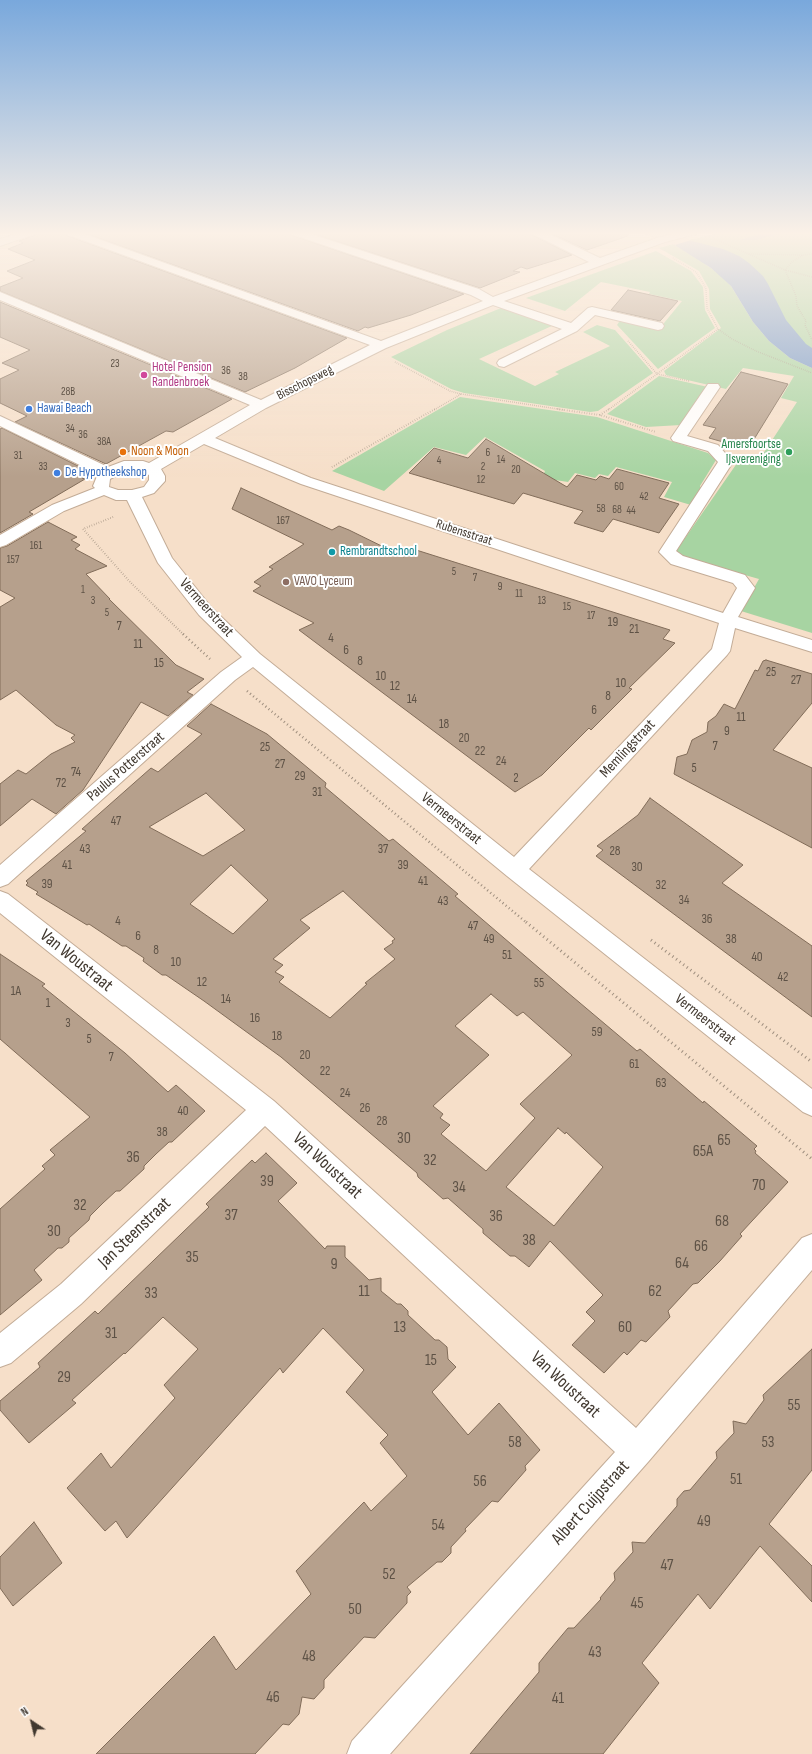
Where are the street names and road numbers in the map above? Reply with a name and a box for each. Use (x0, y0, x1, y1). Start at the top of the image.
street label: Bisschopsweg (274, 362, 336, 404)
street label: Rubensstraat (434, 517, 494, 549)
street label: Vermeerstraat (175, 575, 237, 641)
street label: Memlingstraat (597, 716, 659, 782)
street label: Paulus Potterstraat (84, 728, 168, 806)
street label: Vermeerstraat (417, 789, 485, 849)
street label: Van Woustraat (35, 925, 117, 997)
street label: Vermeerstraat (671, 991, 739, 1049)
street label: Van Woustraat (288, 1128, 366, 1204)
street label: Jan Steenstraat (94, 1193, 176, 1273)
street label: Van Woustraat (526, 1347, 604, 1423)
street label: Albert Cuijpstraat (547, 1456, 635, 1550)

